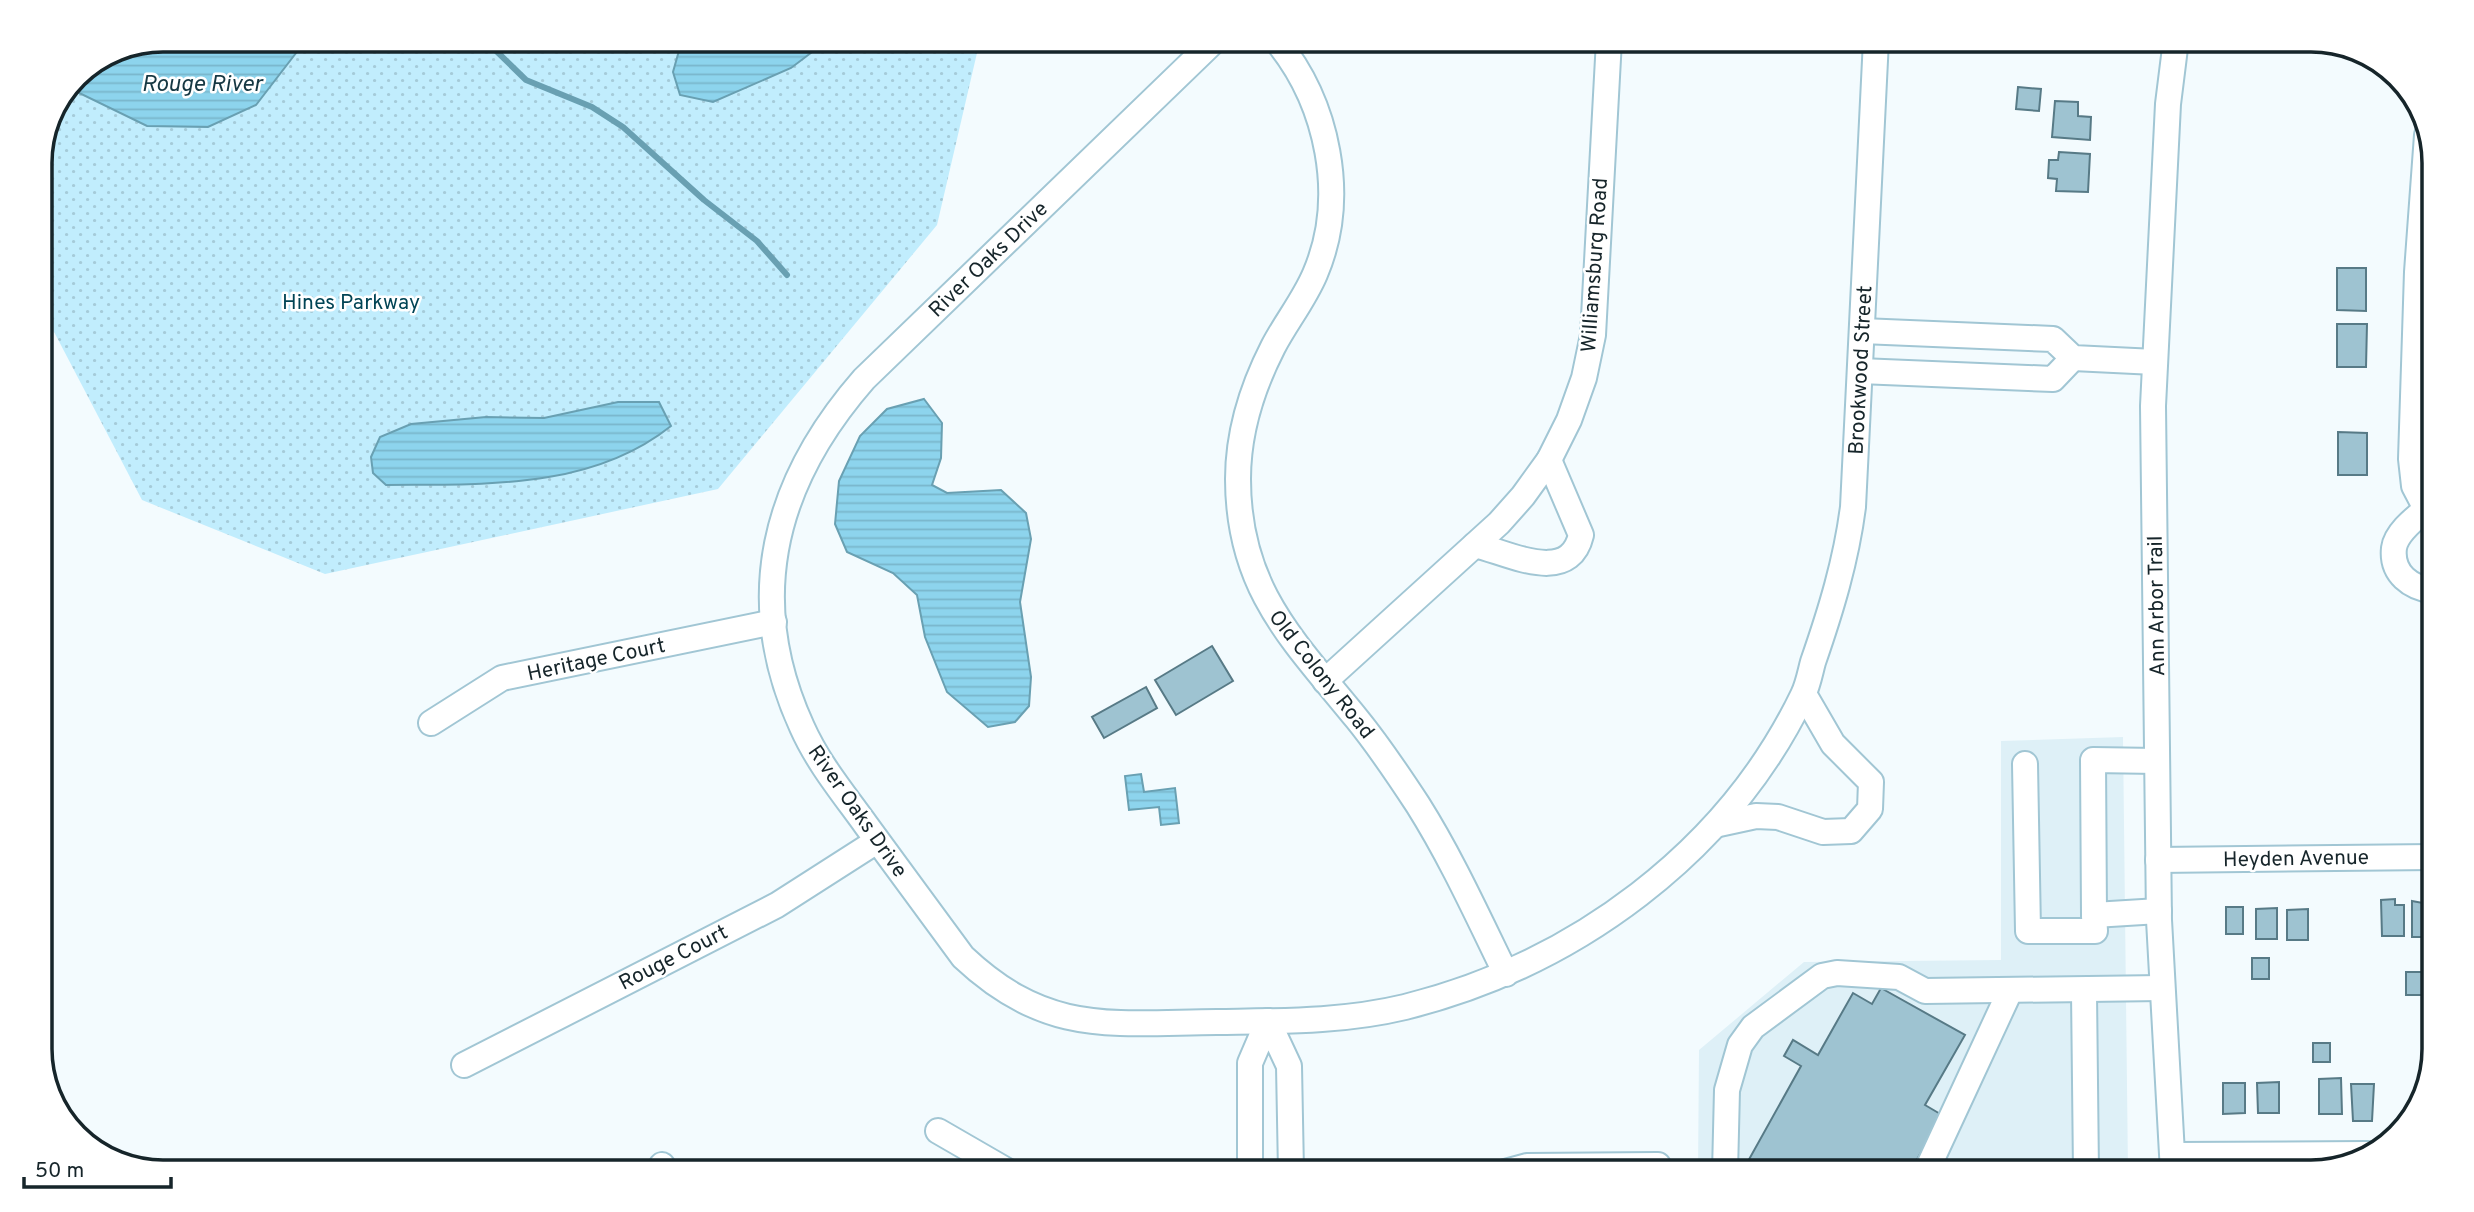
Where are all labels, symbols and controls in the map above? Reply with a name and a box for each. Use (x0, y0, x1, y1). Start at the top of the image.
water label: Rouge River (142, 71, 265, 100)
street label: Williamsburg Road (1576, 177, 1615, 353)
street label: River Oaks Drive (924, 196, 1054, 324)
street label: Brookwood Street (1844, 285, 1879, 455)
park label: Hines Parkway (282, 290, 420, 317)
street label: Ann Arbor Trail (2143, 535, 2172, 677)
street label: Old Colony Road (1262, 605, 1380, 745)
street label: Heritage Court (525, 633, 668, 688)
street label: River Oaks Drive (801, 740, 913, 883)
street label: Heyden Avenue (2223, 845, 2369, 874)
street label: Rouge Court (615, 919, 733, 997)
scale bar (24, 1146, 172, 1190)
text: 50 m (35, 1158, 84, 1185)

